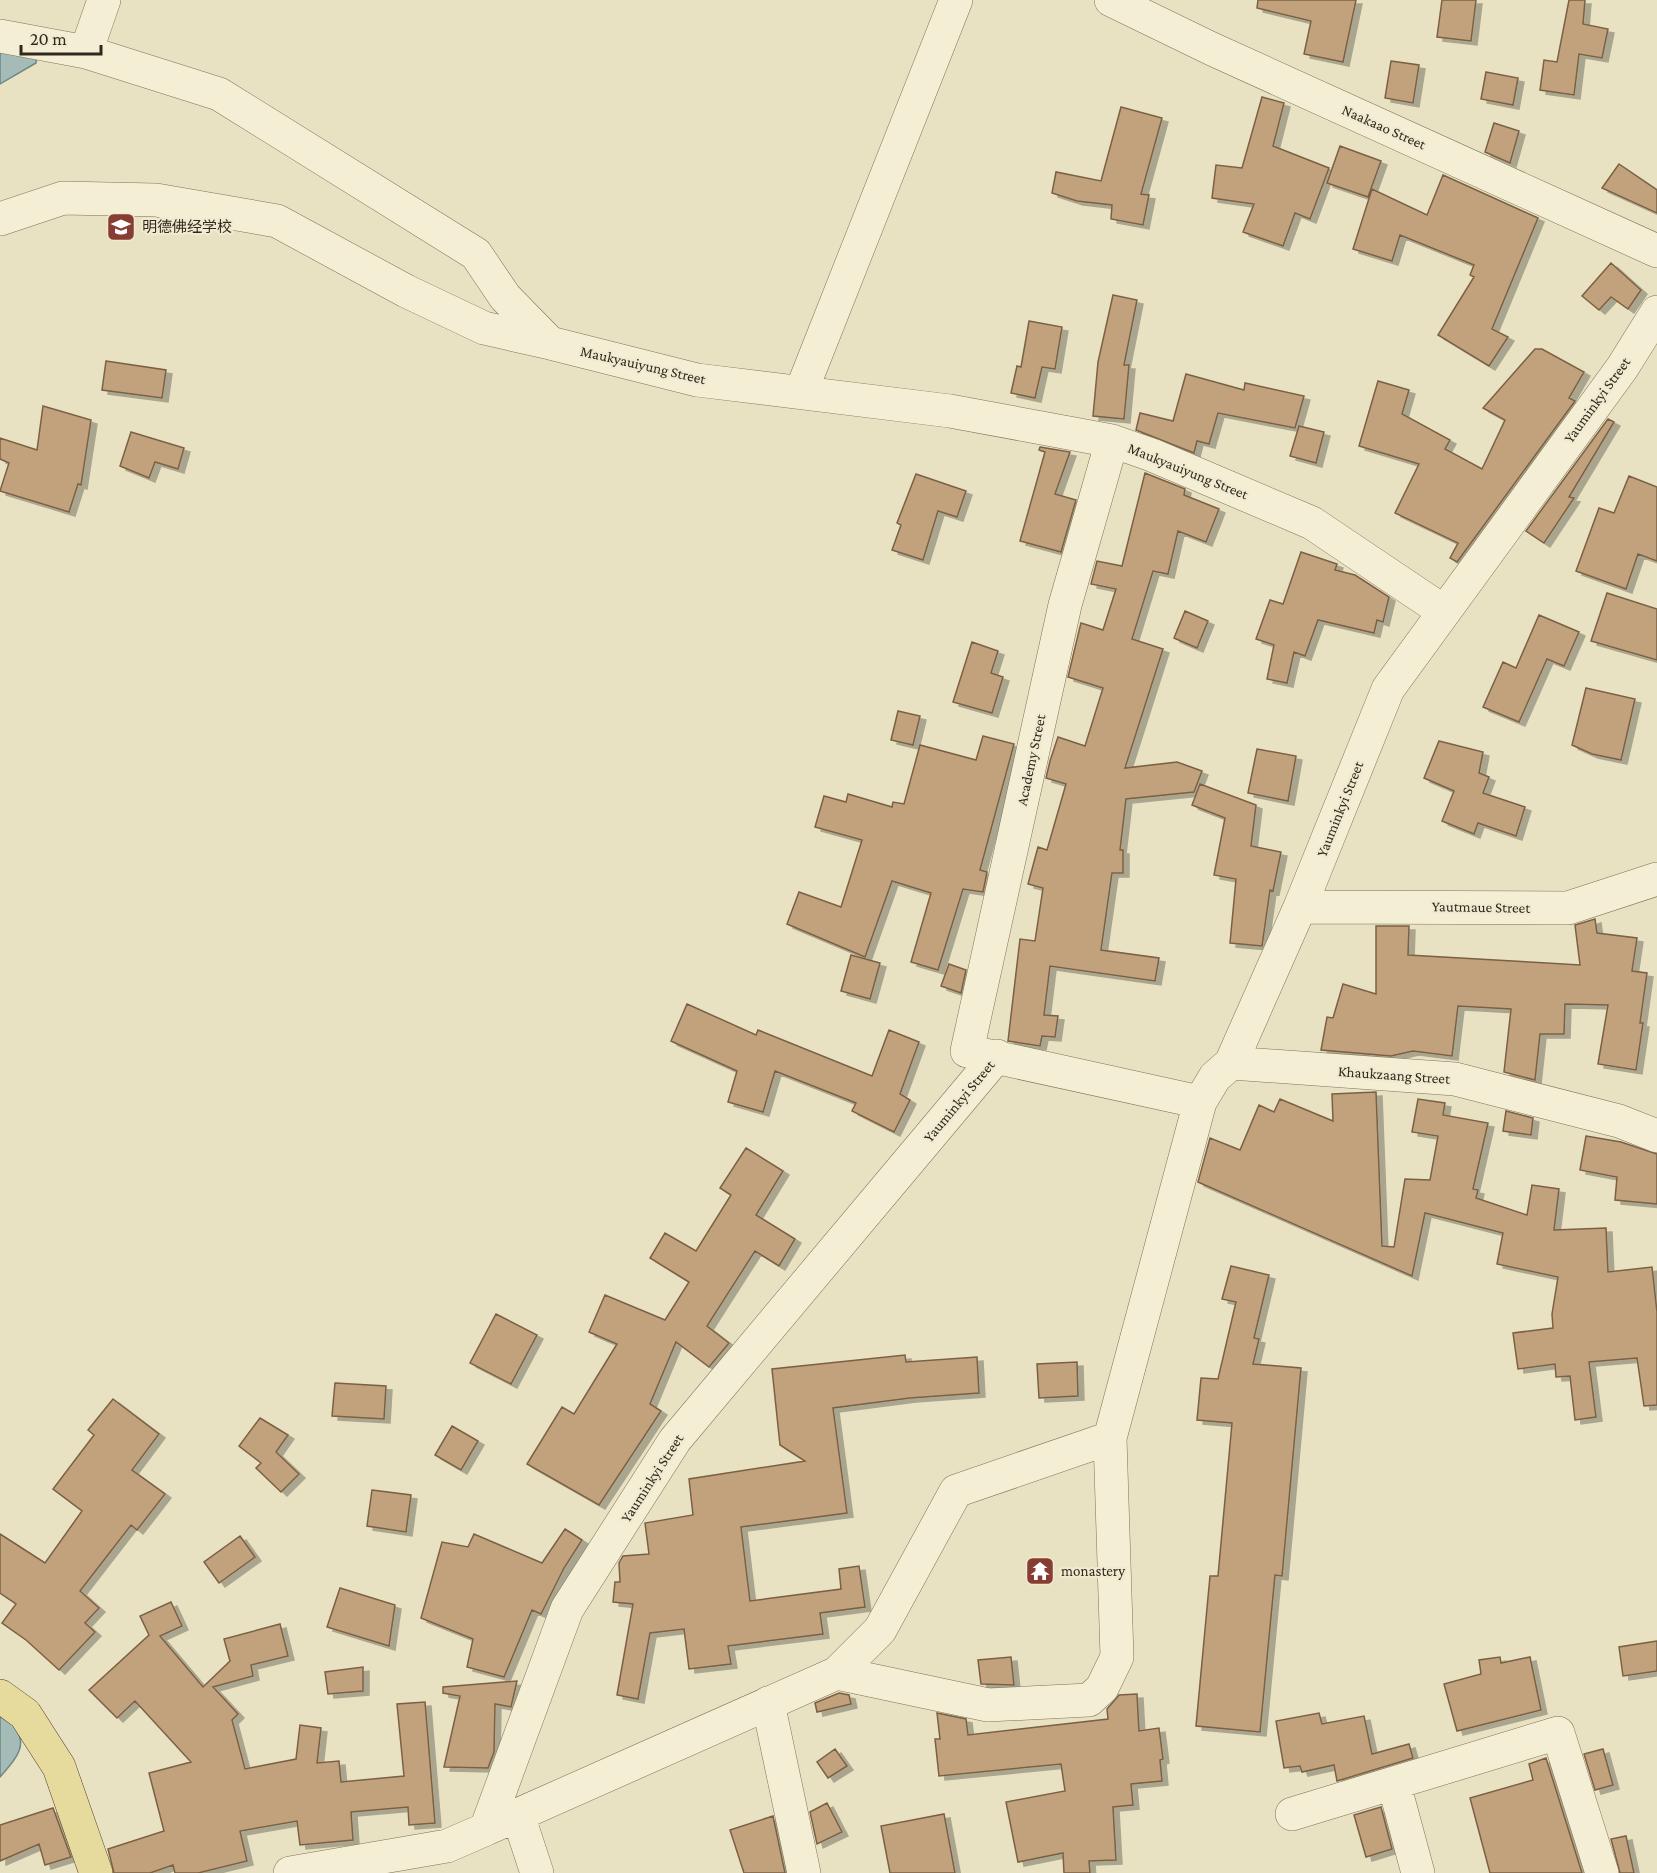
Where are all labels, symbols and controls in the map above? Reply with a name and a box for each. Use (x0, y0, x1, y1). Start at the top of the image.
scale bar (21, 18, 100, 56)
text: 20 m (30, 29, 67, 49)
street label: Naakaao Street (1340, 101, 1429, 153)
school or university icon: 明德佛经学校 (105, 211, 137, 243)
place label: 明德佛经学校 (142, 218, 232, 235)
street label: Maukyauiyung Street (579, 343, 708, 388)
street label: Yauminkyi Street (1561, 353, 1635, 446)
street label: Maukyauiyung Street (1125, 440, 1251, 504)
street label: Academy Street (1013, 712, 1050, 807)
street label: Yauminkyi Street (1314, 758, 1368, 860)
street label: Yautmaue Street (1432, 898, 1531, 916)
street label: Yauminkyi Street (920, 1056, 999, 1146)
street label: Khaukzaang Street (1337, 1063, 1452, 1088)
street label: Yauminkyi Street (618, 1430, 688, 1526)
temple icon: monastery (1024, 1555, 1056, 1587)
place label: monastery (1061, 1563, 1125, 1580)

